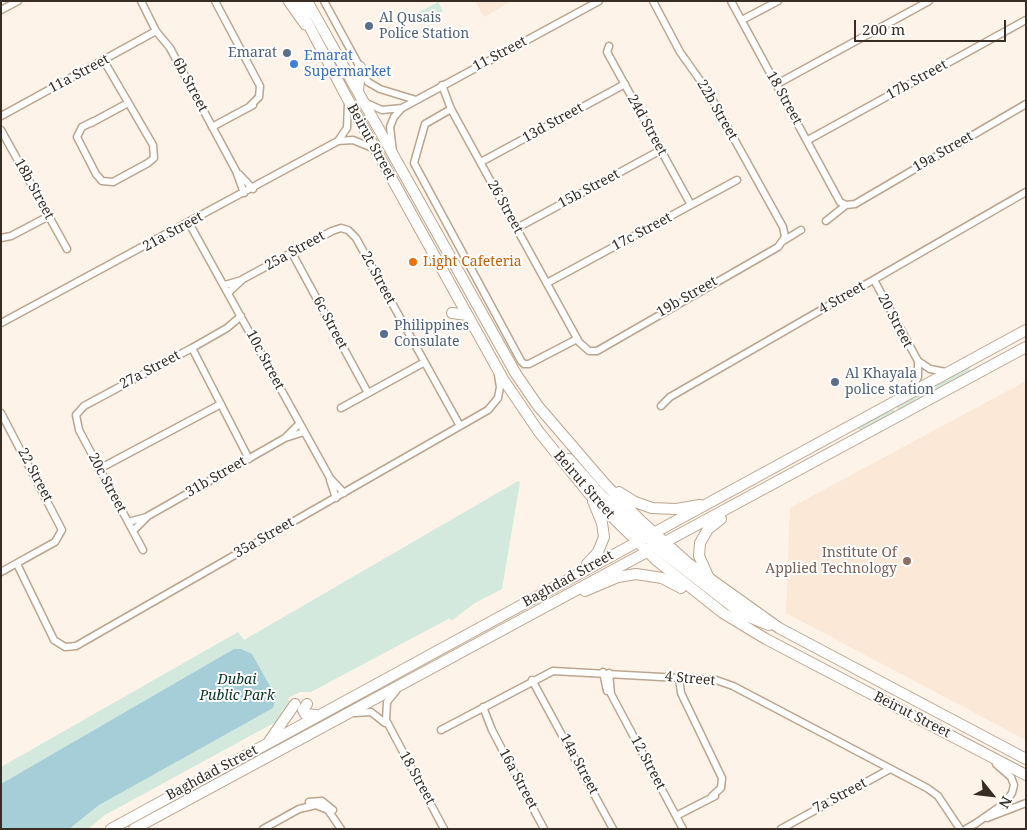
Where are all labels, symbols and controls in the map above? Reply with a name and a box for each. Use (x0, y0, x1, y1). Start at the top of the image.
place label: Al Qusais Police Station (379, 10, 469, 42)
scale bar (857, 10, 1010, 42)
text: 200 m (862, 19, 905, 39)
marker: Al Qusais Police Station (363, 20, 375, 32)
street label: 11 Street (470, 33, 530, 75)
place label: Emarat (228, 45, 277, 61)
marker: Emarat (281, 47, 293, 59)
place label: Emarat Supermarket (304, 48, 391, 80)
street label: 11a Street (46, 51, 112, 97)
street label: 6b Street (169, 55, 211, 115)
street label: 17b Street (884, 56, 950, 104)
marker: Emarat Supermarket (288, 58, 300, 70)
street label: 18 Street (763, 68, 805, 128)
street label: 22b Street (693, 77, 741, 143)
street label: 24d Street (623, 92, 671, 158)
street label: 13d Street (520, 99, 586, 147)
street label: Beirut Street (343, 101, 399, 183)
street label: 19a Street (910, 128, 976, 176)
street label: 18b Street (10, 156, 58, 222)
street label: 15b Street (556, 166, 622, 212)
street label: 26 Street (484, 177, 526, 237)
street label: 21a Street (140, 209, 206, 255)
street label: 17c Street (609, 209, 675, 255)
street label: 25a Street (262, 228, 328, 274)
street label: 2c Street (357, 249, 399, 307)
place label: Light Cafeteria (423, 254, 522, 270)
marker: Light Cafeteria (407, 256, 419, 268)
street label: 19b Street (654, 273, 720, 321)
street label: 4 Street (816, 278, 868, 318)
street label: 20 Street (874, 291, 916, 351)
street label: 6c Street (309, 294, 351, 352)
place label: Philippines Consulate (394, 318, 469, 351)
street label: 10c Street (242, 327, 288, 393)
marker: Philippines Consulate (378, 328, 390, 340)
street label: 27a Street (117, 347, 183, 393)
place label: Al Khayala police station (845, 366, 934, 398)
marker: Al Khayala police station (829, 376, 841, 388)
street label: 22 Street (14, 445, 56, 505)
street label: Beirut Street (550, 448, 618, 522)
street label: 20c Street (84, 450, 130, 516)
street label: 31b Street (183, 453, 249, 501)
street label: 35a Street (231, 514, 297, 562)
place label: Institute Of Applied Technology (765, 545, 897, 578)
street label: Baghdad Street (520, 547, 616, 611)
marker: Institute Of Applied Technology (901, 555, 913, 567)
street label: 4 Street (664, 668, 716, 690)
park label: Dubai Public Park (199, 672, 275, 704)
street label: Beirut Street (871, 688, 953, 742)
street label: 14a Street (556, 731, 602, 797)
street label: 12 Street (627, 733, 669, 793)
street label: Baghdad Street (163, 742, 261, 804)
street label: 16a Street (495, 746, 541, 812)
street label: 18 Street (396, 748, 438, 808)
north arrow (967, 770, 1017, 820)
street label: 7a Street (810, 775, 870, 817)
text: N (995, 793, 1017, 812)

